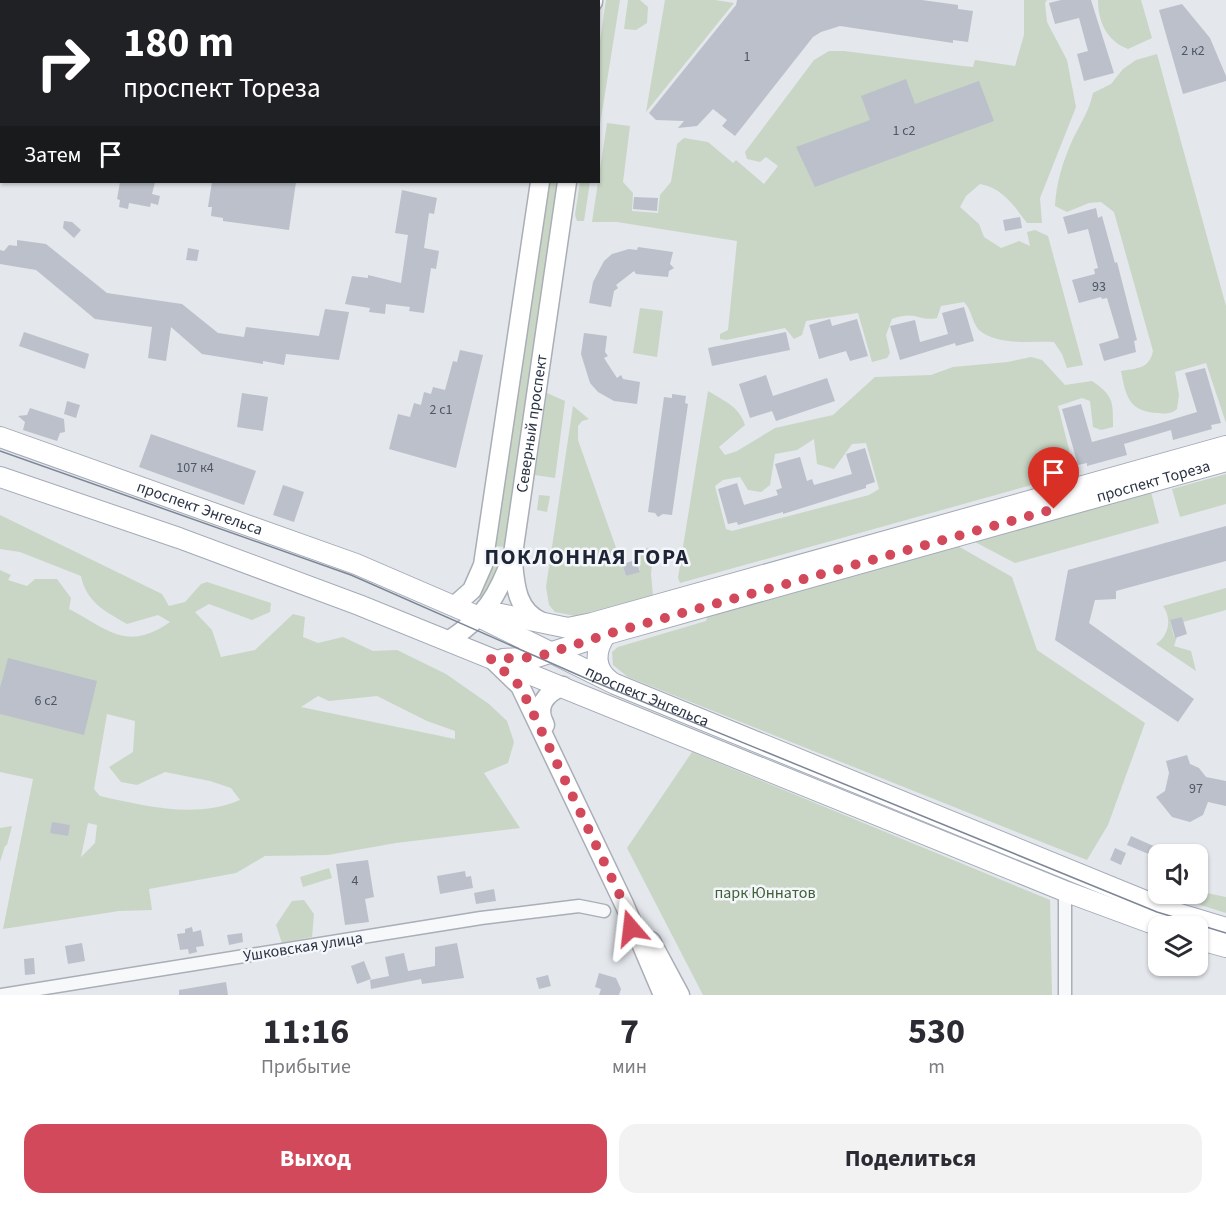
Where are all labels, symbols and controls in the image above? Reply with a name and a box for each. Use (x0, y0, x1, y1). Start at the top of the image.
text: 180 m (123, 13, 234, 73)
icon: right (24, 24, 102, 102)
house number: 2 к2 (1181, 41, 1205, 61)
house number: 1 (744, 47, 751, 67)
text: проспект Тореза (123, 69, 321, 108)
house number: 1 с2 (892, 121, 916, 141)
icon: arrive (94, 138, 127, 171)
text: Затем (24, 139, 82, 171)
house number: 93 (1092, 277, 1106, 297)
street label: Северный проспект (511, 353, 553, 494)
house number: 2 с1 (429, 400, 453, 420)
pin (1028, 447, 1079, 509)
street label: проспект Тореза (1094, 455, 1213, 508)
icon: arrive (1037, 456, 1070, 489)
house number: 107 к4 (176, 458, 214, 478)
street label: проспект Энгельса (134, 476, 266, 541)
district label: ПОКЛОННАЯ ГОРА (484, 541, 690, 573)
street label: проспект Энгельса (582, 660, 712, 732)
house number: 6 с2 (34, 691, 58, 711)
house number: 97 (1189, 779, 1203, 799)
map controls (1148, 844, 1208, 976)
button: sound (1148, 844, 1208, 904)
house number: 4 (352, 871, 359, 891)
park label: парк Юннатов (714, 882, 816, 904)
position arrow (599, 896, 663, 960)
button: layers (1148, 916, 1208, 976)
street label: Ушковская улица (242, 927, 364, 967)
text: 11:16 (263, 1006, 349, 1057)
text: 7 (620, 1006, 639, 1057)
text: 530 (908, 1006, 965, 1057)
text: Прибытие (261, 1053, 351, 1081)
text: мин (612, 1053, 647, 1081)
text: m (928, 1053, 945, 1081)
button: Выход (24, 1124, 607, 1193)
button: Поделиться (619, 1124, 1202, 1193)

